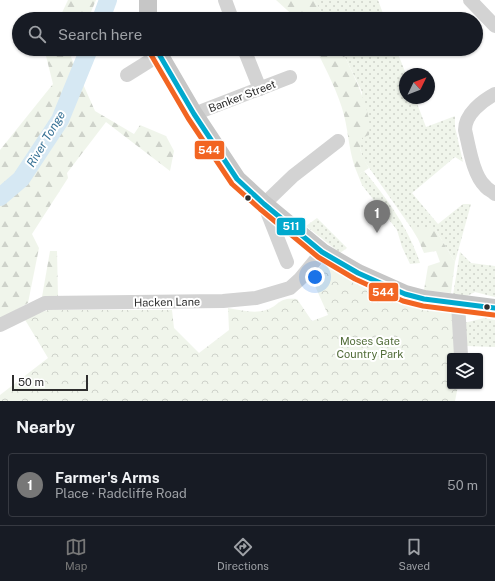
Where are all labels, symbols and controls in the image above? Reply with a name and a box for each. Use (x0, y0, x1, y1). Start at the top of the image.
search box (12, 12, 483, 56)
icon: search (26, 23, 48, 45)
text: Search here (58, 26, 142, 43)
north arrow (399, 68, 435, 104)
street label: Banker Street (207, 78, 277, 114)
water label: River Tonge (24, 108, 68, 170)
line badge: 544 (194, 140, 225, 160)
text: 544 (198, 144, 220, 156)
unlabelled marker (243, 193, 253, 203)
pin: 1 (364, 200, 390, 233)
line badge: 511 (276, 217, 306, 236)
text: 511 (283, 220, 299, 232)
your location (305, 267, 325, 287)
line badge: 544 (368, 282, 399, 302)
text: 544 (372, 286, 394, 298)
street label: Hacken Lane (134, 295, 200, 309)
unlabelled marker (482, 302, 492, 312)
park label: Moses Gate Country Park (336, 335, 404, 360)
map controls (447, 353, 483, 389)
button: layers (447, 353, 483, 389)
scale bar (12, 373, 88, 392)
text: 50 m (18, 376, 44, 388)
text: Nearby (16, 417, 75, 437)
text: Farmer's Arms (55, 469, 160, 486)
text: 1 (27, 478, 33, 493)
text: 50 m (447, 478, 478, 493)
text: Place · Radcliffe Road (55, 486, 187, 501)
tab: Map (65, 536, 87, 572)
tab: Directions (217, 536, 269, 572)
tab: Saved (399, 536, 430, 572)

